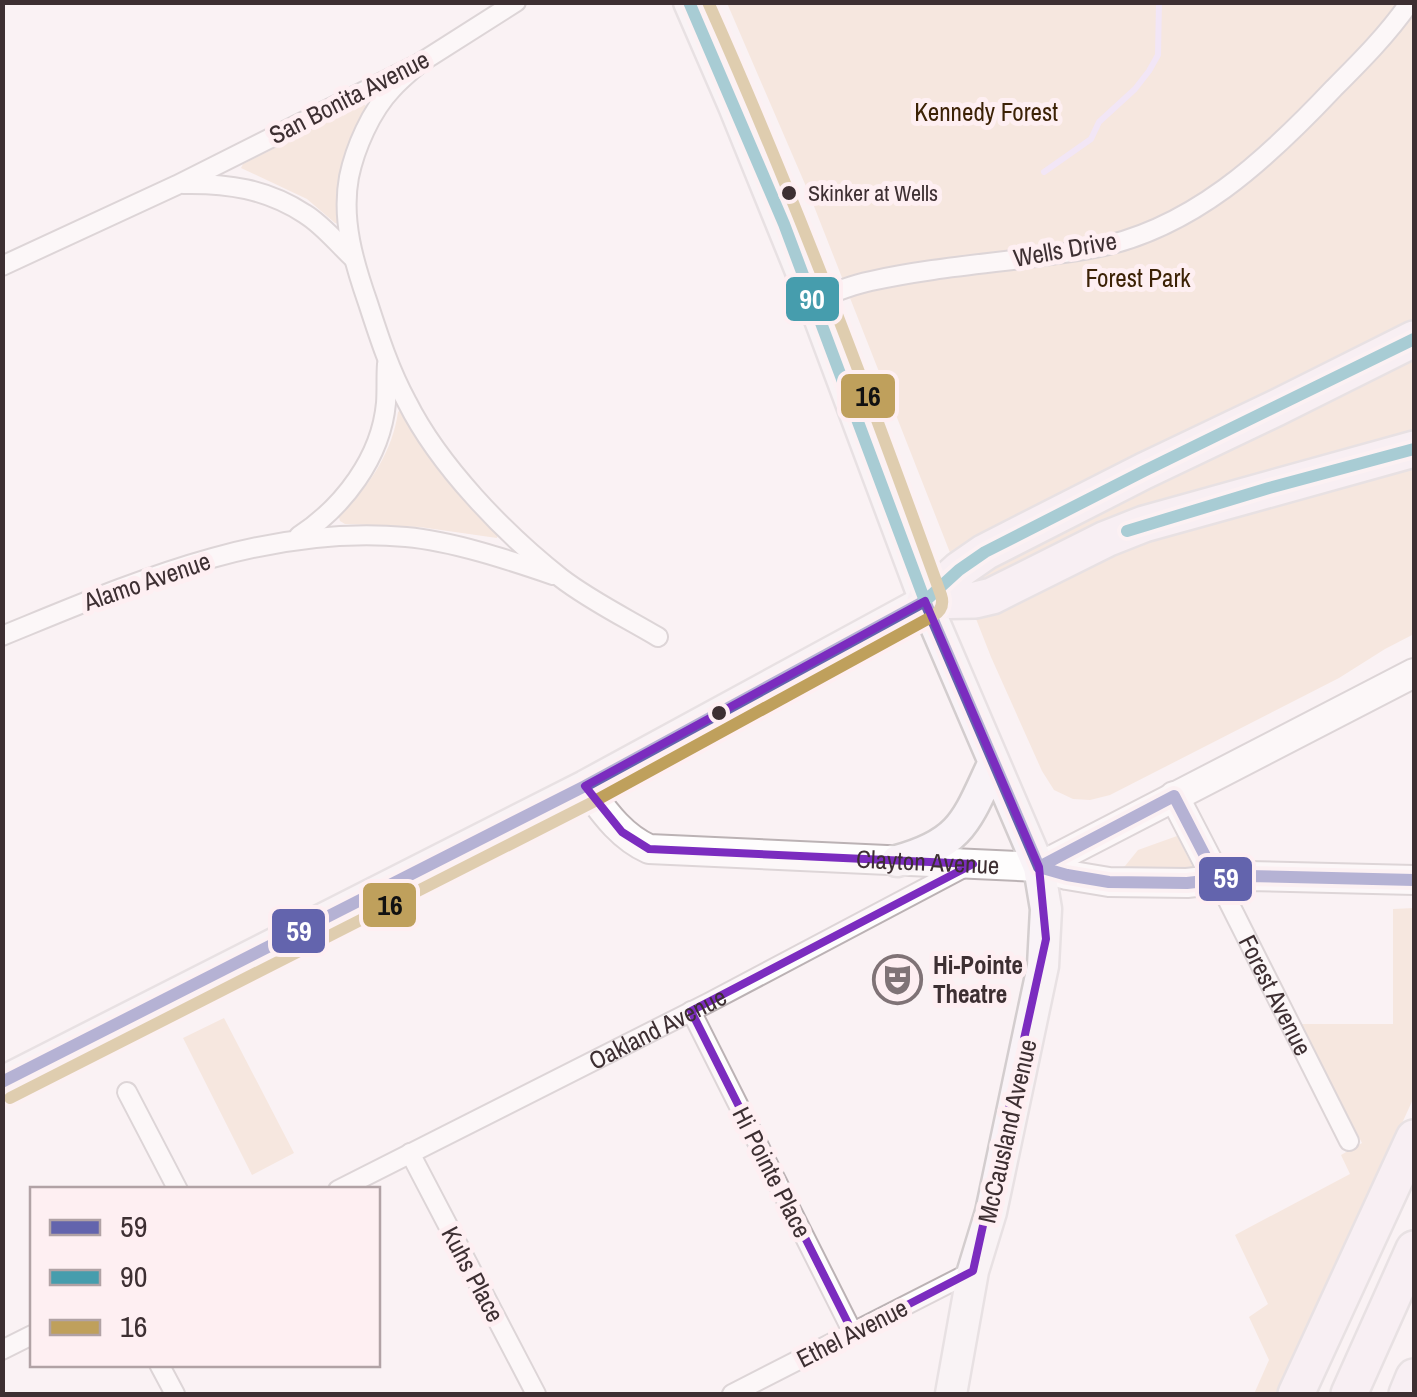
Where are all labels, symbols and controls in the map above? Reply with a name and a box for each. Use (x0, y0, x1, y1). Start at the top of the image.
street label: San Bonita Avenue (263, 42, 435, 152)
park label: Kennedy Forest (914, 95, 1058, 129)
place label: Skinker at Wells (808, 178, 938, 208)
marker: Skinker at Wells (779, 183, 799, 203)
street label: Wells Drive (1011, 223, 1119, 275)
park label: Forest Park (1086, 261, 1191, 295)
line badge: 90 (784, 275, 841, 323)
text: 90 (799, 280, 825, 318)
line badge: 16 (839, 372, 897, 420)
text: 16 (855, 377, 881, 415)
street label: Alamo Avenue (78, 543, 215, 619)
unlabelled marker (709, 703, 729, 723)
street label: Clayton Avenue (855, 842, 1000, 882)
line badge: 59 (1197, 855, 1254, 903)
text: 59 (1213, 859, 1239, 897)
line badge: 16 (361, 881, 418, 929)
text: 16 (377, 886, 403, 924)
line badge: 59 (270, 907, 327, 955)
text: 59 (286, 912, 312, 950)
street label: Forest Avenue (1231, 929, 1320, 1061)
place label: Hi-Pointe Theatre (933, 948, 1023, 1011)
theatre icon: Hi-Pointe Theatre (872, 953, 924, 1005)
street label: Oakland Avenue (583, 979, 732, 1078)
street label: McCausland Avenue (969, 1036, 1045, 1226)
street label: Hi Pointe Place (725, 1101, 819, 1243)
legend (30, 1187, 380, 1367)
text: 59 (120, 1206, 147, 1246)
street label: Kuhs Place (434, 1220, 512, 1328)
text: 90 (120, 1256, 147, 1296)
street label: Ethel Avenue (791, 1291, 913, 1375)
text: 16 (120, 1306, 147, 1346)

